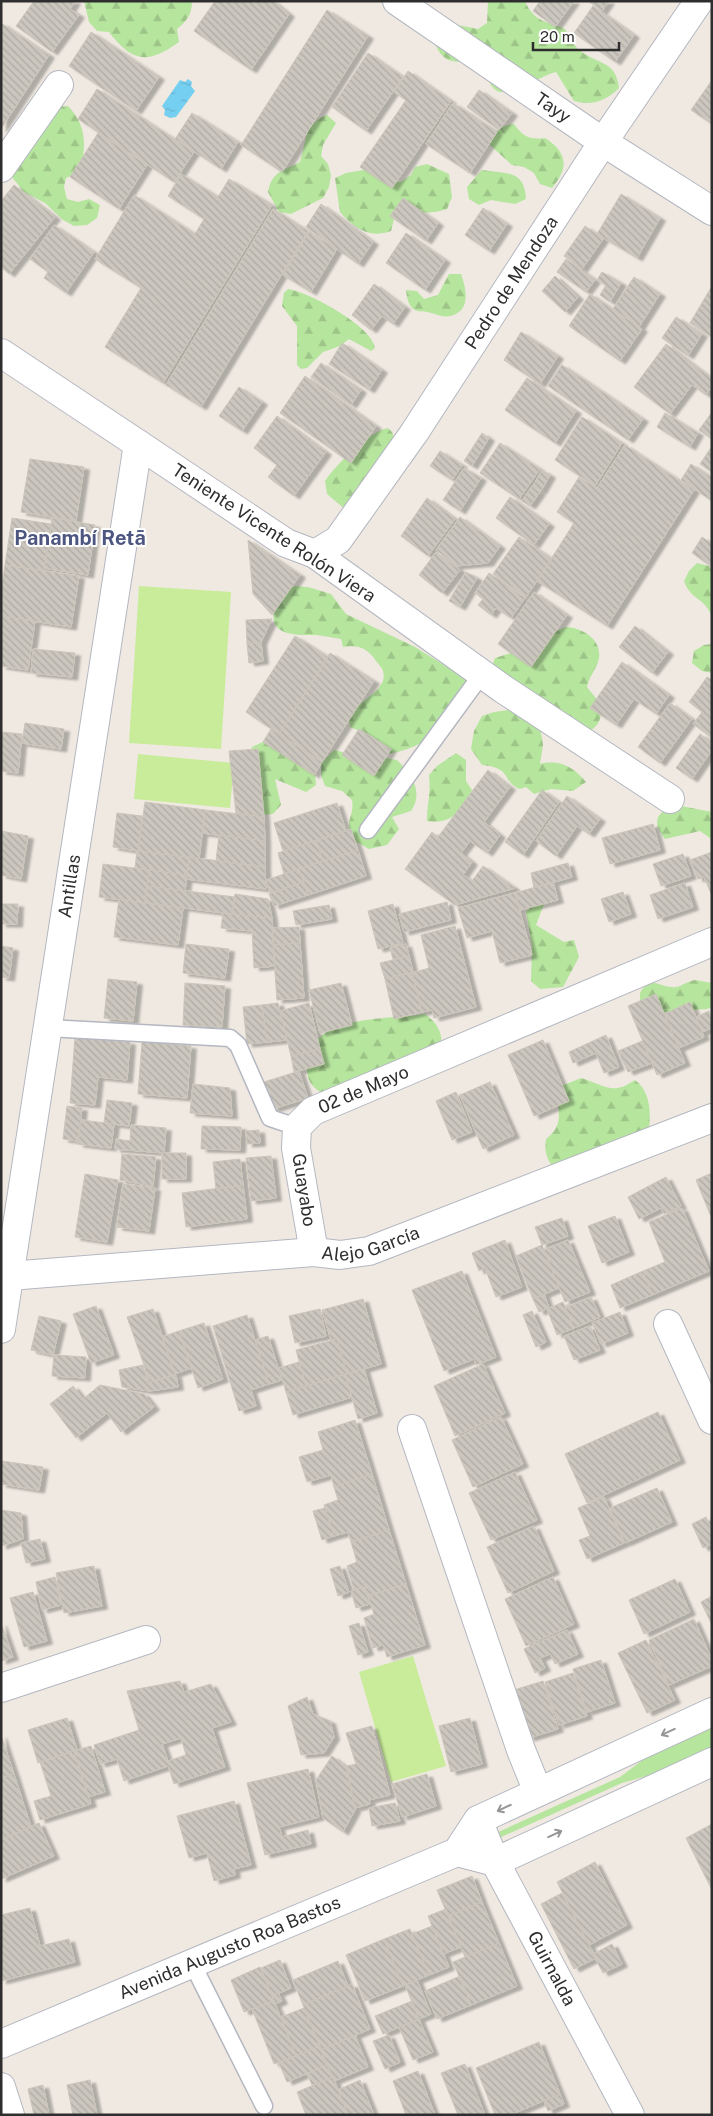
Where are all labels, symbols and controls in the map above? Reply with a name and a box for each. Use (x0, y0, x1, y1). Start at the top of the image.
scale bar (533, 20, 619, 52)
text: 20 m (540, 28, 575, 45)
street label: Tayy (531, 88, 575, 127)
street label: Pedro de Mendoza (460, 212, 562, 353)
street label: Teniente Vicente Rolón Viera (169, 459, 380, 606)
district label: Panambí Retã (14, 526, 146, 550)
street label: Antillas (54, 853, 84, 919)
street label: 02 de Mayo (315, 1061, 412, 1118)
street label: Guayabo (288, 1152, 321, 1228)
street label: Alejo García (320, 1221, 422, 1265)
one-way arrow (660, 1727, 675, 1737)
one-way arrow (497, 1804, 512, 1813)
one-way arrow (548, 1829, 563, 1839)
street label: Avenida Augusto Roa Bastos (115, 1891, 343, 2003)
street label: Guirnalda (524, 1927, 581, 2009)

